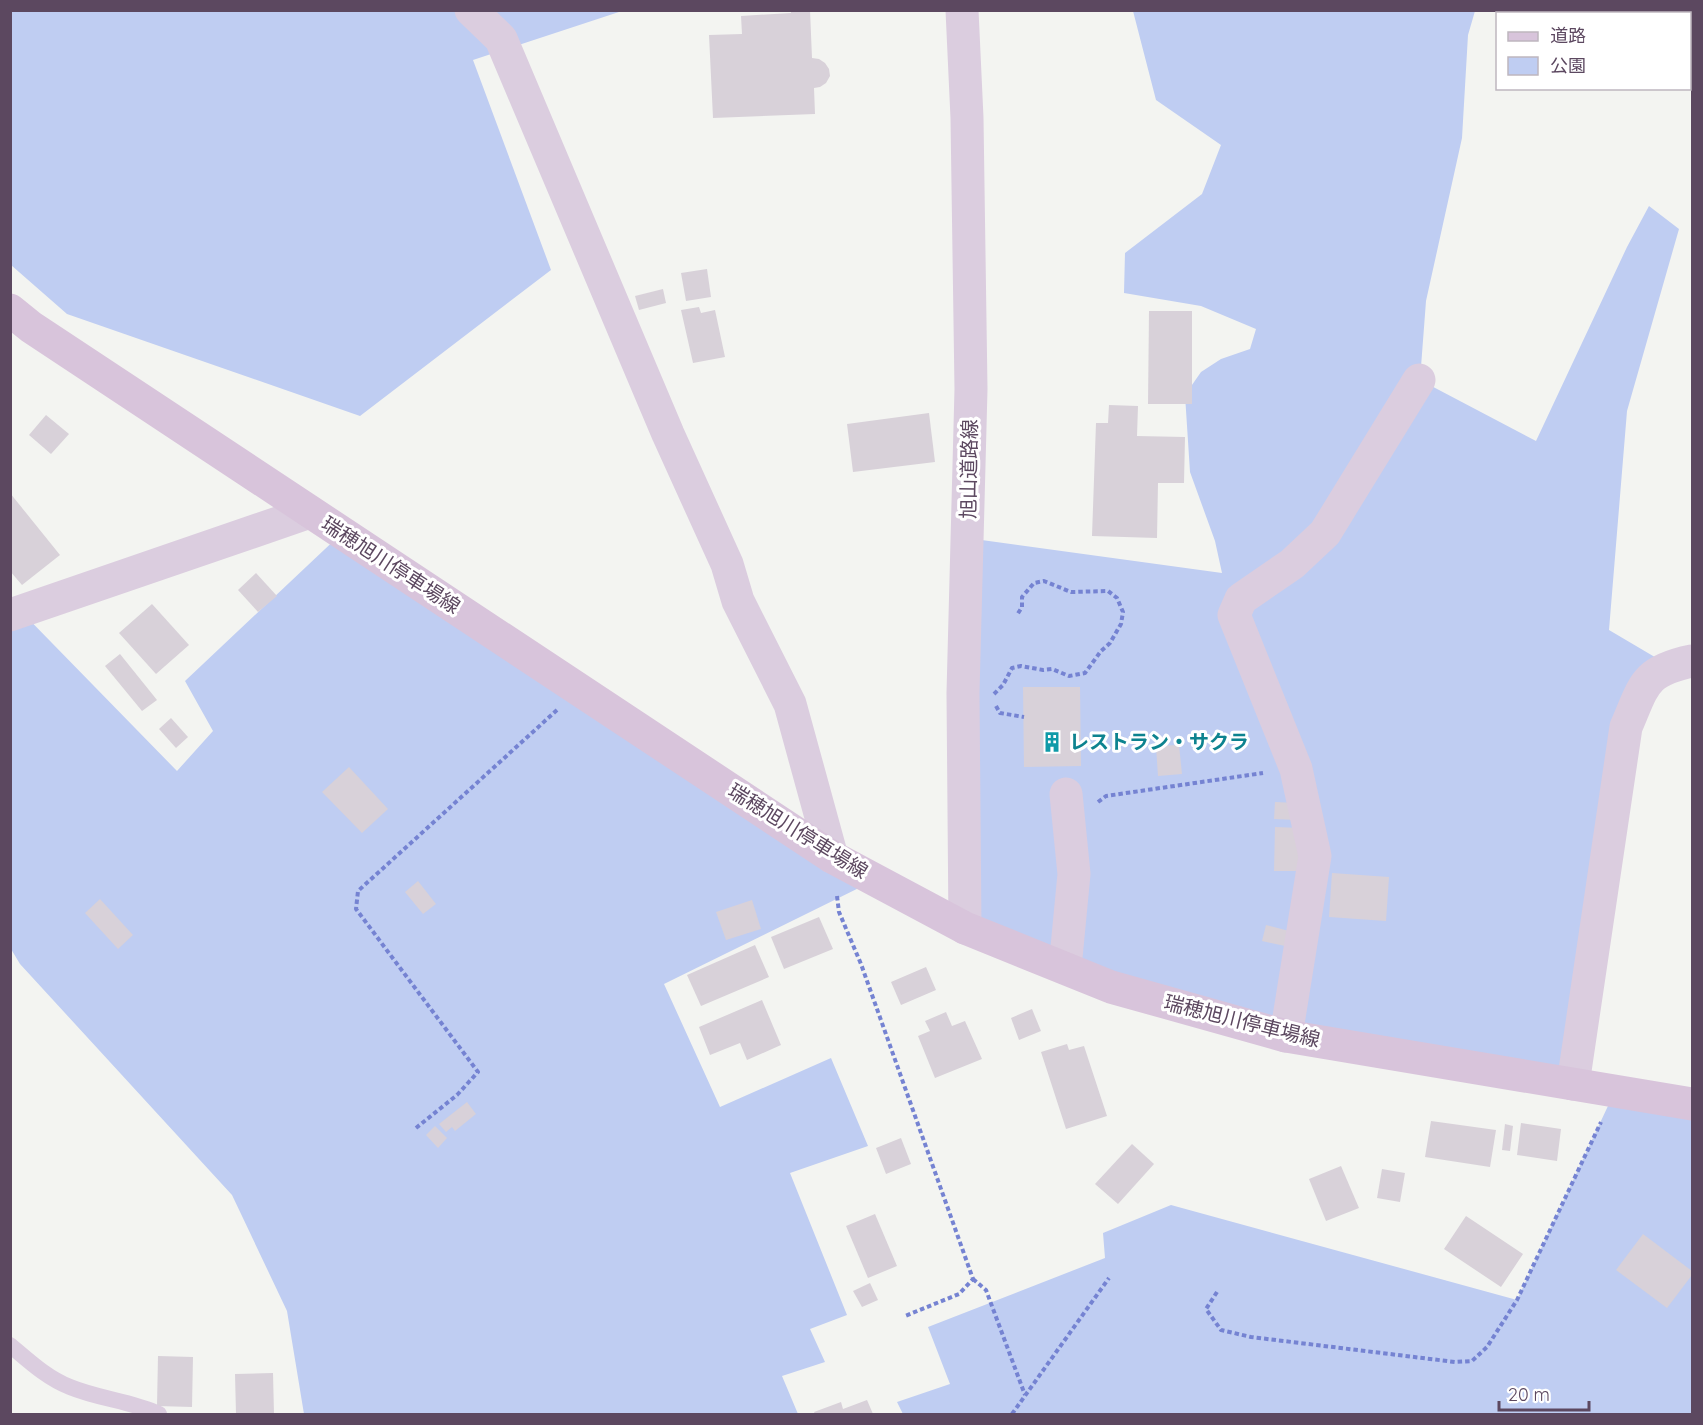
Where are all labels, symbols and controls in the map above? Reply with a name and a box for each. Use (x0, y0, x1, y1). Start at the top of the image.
legend (1496, 12, 1691, 90)
text: 道路 (1550, 24, 1586, 47)
text: 公園 (1550, 54, 1586, 77)
street label: 旭山道路線 (955, 419, 982, 519)
street label: 瑞穂旭川停車場線 (317, 511, 465, 619)
place label: レストラン・サクラ (1069, 729, 1249, 754)
building icon: レストラン・サクラ (1040, 730, 1064, 754)
street label: 瑞穂旭川停車場線 (724, 778, 873, 884)
street label: 瑞穂旭川停車場線 (1161, 989, 1323, 1052)
scale bar (1499, 1374, 1589, 1412)
text: 20 m (1508, 1383, 1550, 1406)

